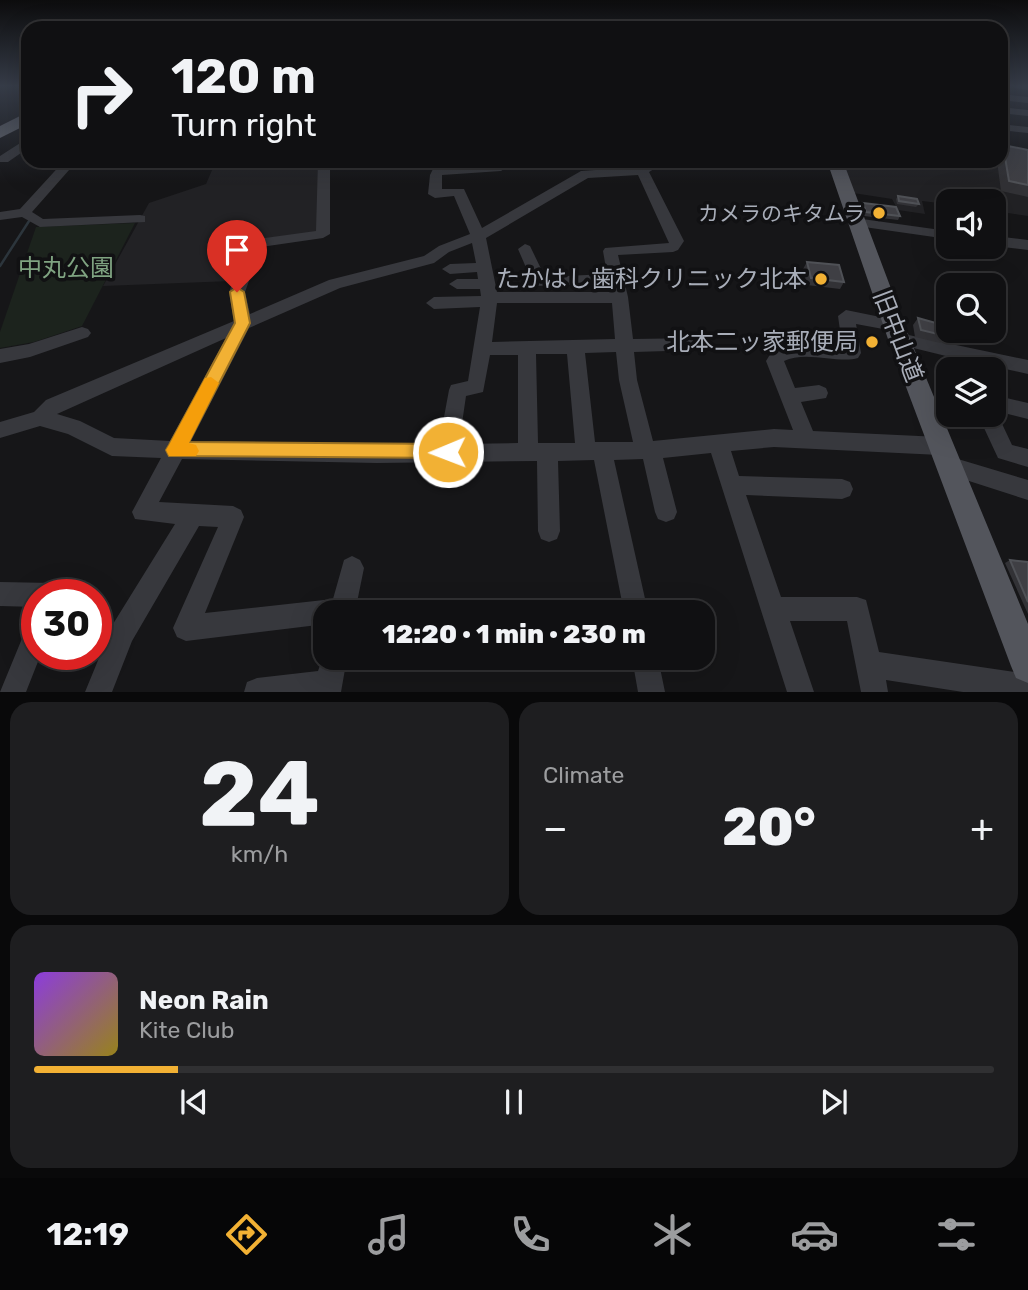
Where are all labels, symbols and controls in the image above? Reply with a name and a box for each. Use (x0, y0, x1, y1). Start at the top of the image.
text: 120 m (171, 47, 316, 105)
icon: right (56, 49, 147, 140)
text: Turn right (171, 106, 316, 144)
map controls (936, 189, 1006, 427)
button: sound (936, 189, 1006, 259)
place label: カメラのキタムラ (698, 201, 865, 226)
marker: カメラのキタムラ (871, 205, 887, 221)
pin (207, 220, 267, 292)
icon: arrive (218, 231, 256, 269)
park label: 中丸公園 (18, 254, 114, 282)
place label: たかはし歯科クリニック北本 (496, 265, 807, 293)
marker: たかはし歯科クリニック北本 (813, 271, 829, 287)
button: search (936, 273, 1006, 343)
street label: 旧中山道 (868, 286, 928, 386)
place label: 北本二ッ家郵便局 (666, 328, 858, 356)
marker: 北本二ッ家郵便局 (864, 334, 880, 350)
button: layers (936, 357, 1006, 427)
position arrow (411, 415, 485, 489)
speed limit sign: 30 (21, 579, 112, 670)
text: 12:20 · 1 min · 230 m (382, 619, 646, 650)
text: 24 (199, 740, 320, 848)
text: Climate (543, 761, 624, 789)
text: 20° (722, 796, 816, 858)
text: − (543, 805, 568, 851)
text: + (970, 805, 994, 851)
text: km/h (231, 840, 288, 868)
text: Neon Rain (139, 985, 269, 1016)
text: Kite Club (139, 1016, 234, 1044)
icon: previous (175, 1083, 213, 1121)
icon: pause (495, 1083, 533, 1121)
icon: next (815, 1083, 853, 1121)
icon: directions (222, 1210, 271, 1259)
icon: music (364, 1210, 413, 1259)
icon: phone (506, 1210, 555, 1259)
icon: climate (648, 1210, 697, 1259)
icon: car (790, 1210, 839, 1259)
icon: filters (932, 1210, 981, 1259)
text: 12:19 (47, 1215, 129, 1253)

